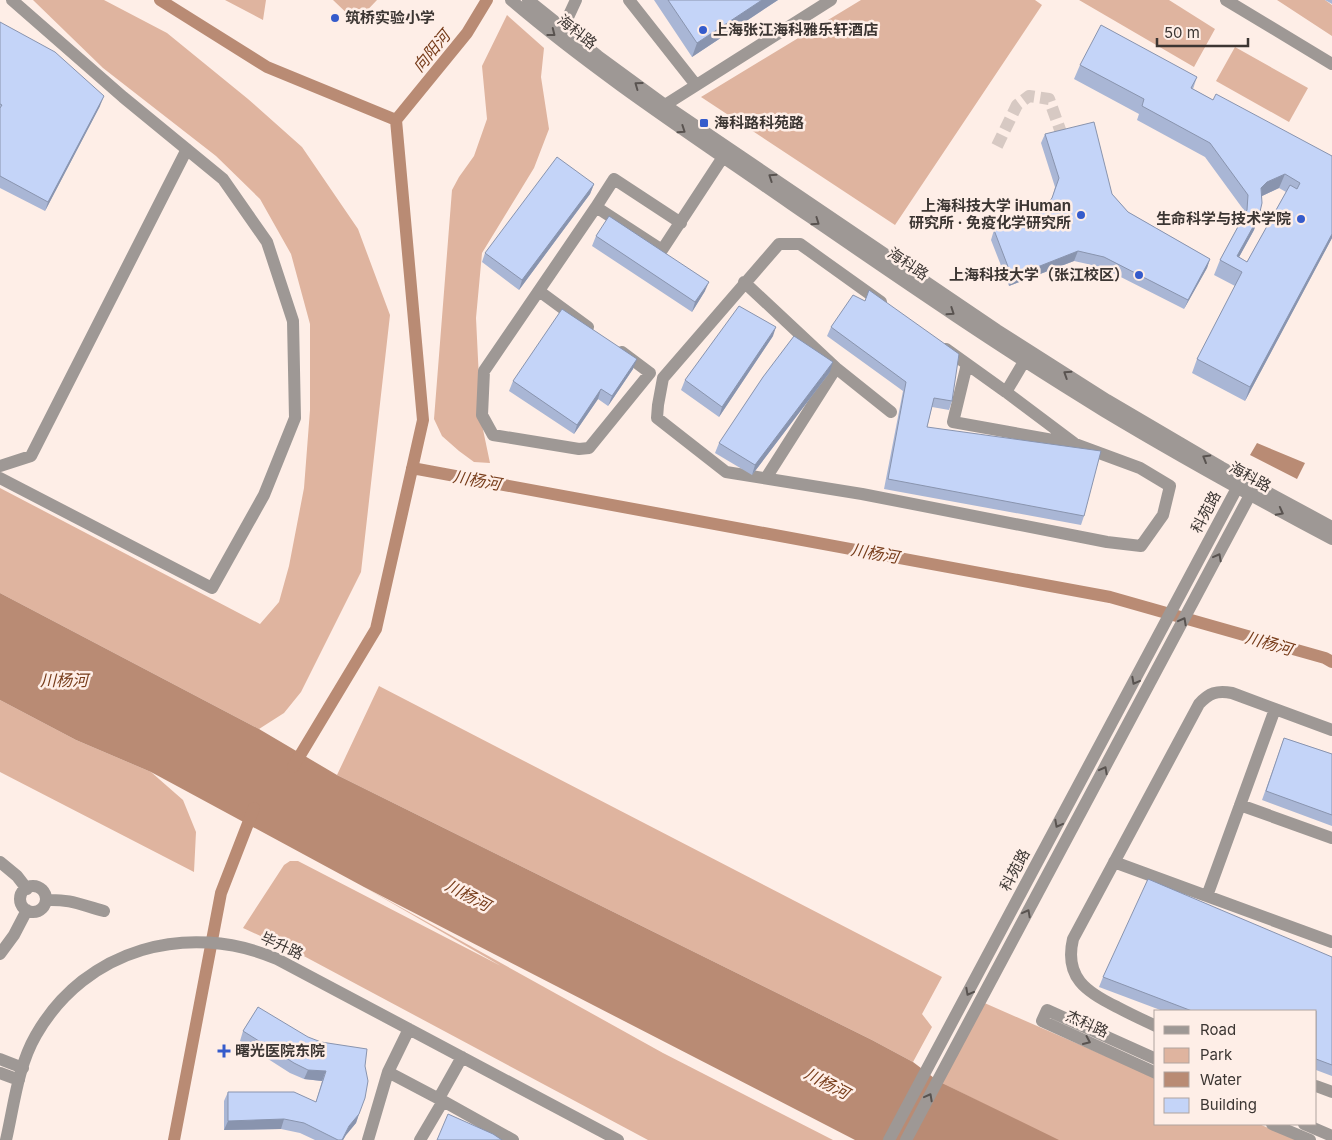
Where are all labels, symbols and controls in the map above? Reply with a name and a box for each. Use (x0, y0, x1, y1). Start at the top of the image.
place label: 筑桥实验小学 (345, 8, 435, 27)
street label: 海科路 (554, 10, 601, 53)
marker: 筑桥实验小学 (329, 12, 341, 24)
scale bar (1157, 15, 1248, 47)
place label: 上海张江海科雅乐轩酒店 (713, 20, 878, 39)
text: 50 m (1164, 23, 1200, 42)
water label: 向阳河 (408, 24, 456, 76)
marker: 上海张江海科雅乐轩酒店 (697, 24, 709, 36)
one-way arrow (546, 27, 556, 36)
one-way arrow (634, 82, 644, 91)
place label: 海科路科苑路 (714, 113, 804, 132)
marker: 海科路科苑路 (698, 117, 710, 129)
one-way arrow (677, 124, 686, 133)
one-way arrow (768, 174, 778, 183)
place label: 上海科技大学 iHuman 研究所 · 免疫化学研究所 (909, 196, 1071, 232)
marker: 上海科技大学 iHuman 研究所 · 免疫化学研究所 (1075, 209, 1087, 221)
place label: 生命科学与技术学院 (1156, 209, 1291, 228)
marker: 生命科学与技术学院 (1295, 213, 1307, 225)
one-way arrow (811, 215, 820, 225)
street label: 海科路 (884, 243, 932, 284)
place label: 上海科技大学（张江校区） (949, 265, 1129, 284)
marker: 上海科技大学（张江校区） (1133, 269, 1145, 281)
one-way arrow (946, 306, 955, 315)
one-way arrow (1063, 371, 1072, 381)
one-way arrow (1203, 455, 1212, 465)
street label: 海科路 (1226, 457, 1275, 496)
water label: 川杨河 (452, 466, 505, 495)
street label: 科苑路 (1187, 487, 1225, 536)
one-way arrow (1275, 506, 1284, 516)
water label: 川杨河 (850, 539, 903, 568)
one-way arrow (1211, 553, 1221, 562)
one-way arrow (1177, 617, 1187, 626)
water label: 川杨河 (1243, 627, 1298, 660)
water label: 川杨河 (40, 670, 91, 690)
one-way arrow (1131, 676, 1141, 685)
one-way arrow (1098, 766, 1108, 775)
one-way arrow (1054, 819, 1064, 828)
street label: 科苑路 (996, 845, 1034, 894)
water label: 川杨河 (442, 875, 497, 917)
one-way arrow (1021, 909, 1031, 918)
street label: 毕升路 (258, 928, 307, 963)
one-way arrow (965, 987, 975, 996)
street label: 杰科路 (1063, 1006, 1112, 1041)
legend (1154, 1010, 1317, 1125)
text: Road (1200, 1020, 1236, 1039)
one-way arrow (1082, 1035, 1091, 1046)
place label: 曙光医院东院 (235, 1041, 325, 1060)
marker: 曙光医院东院 (217, 1044, 231, 1058)
text: Park (1200, 1045, 1233, 1064)
water label: 川杨河 (801, 1063, 856, 1105)
text: Water (1200, 1070, 1242, 1089)
one-way arrow (923, 1093, 933, 1102)
text: Building (1200, 1095, 1257, 1114)

